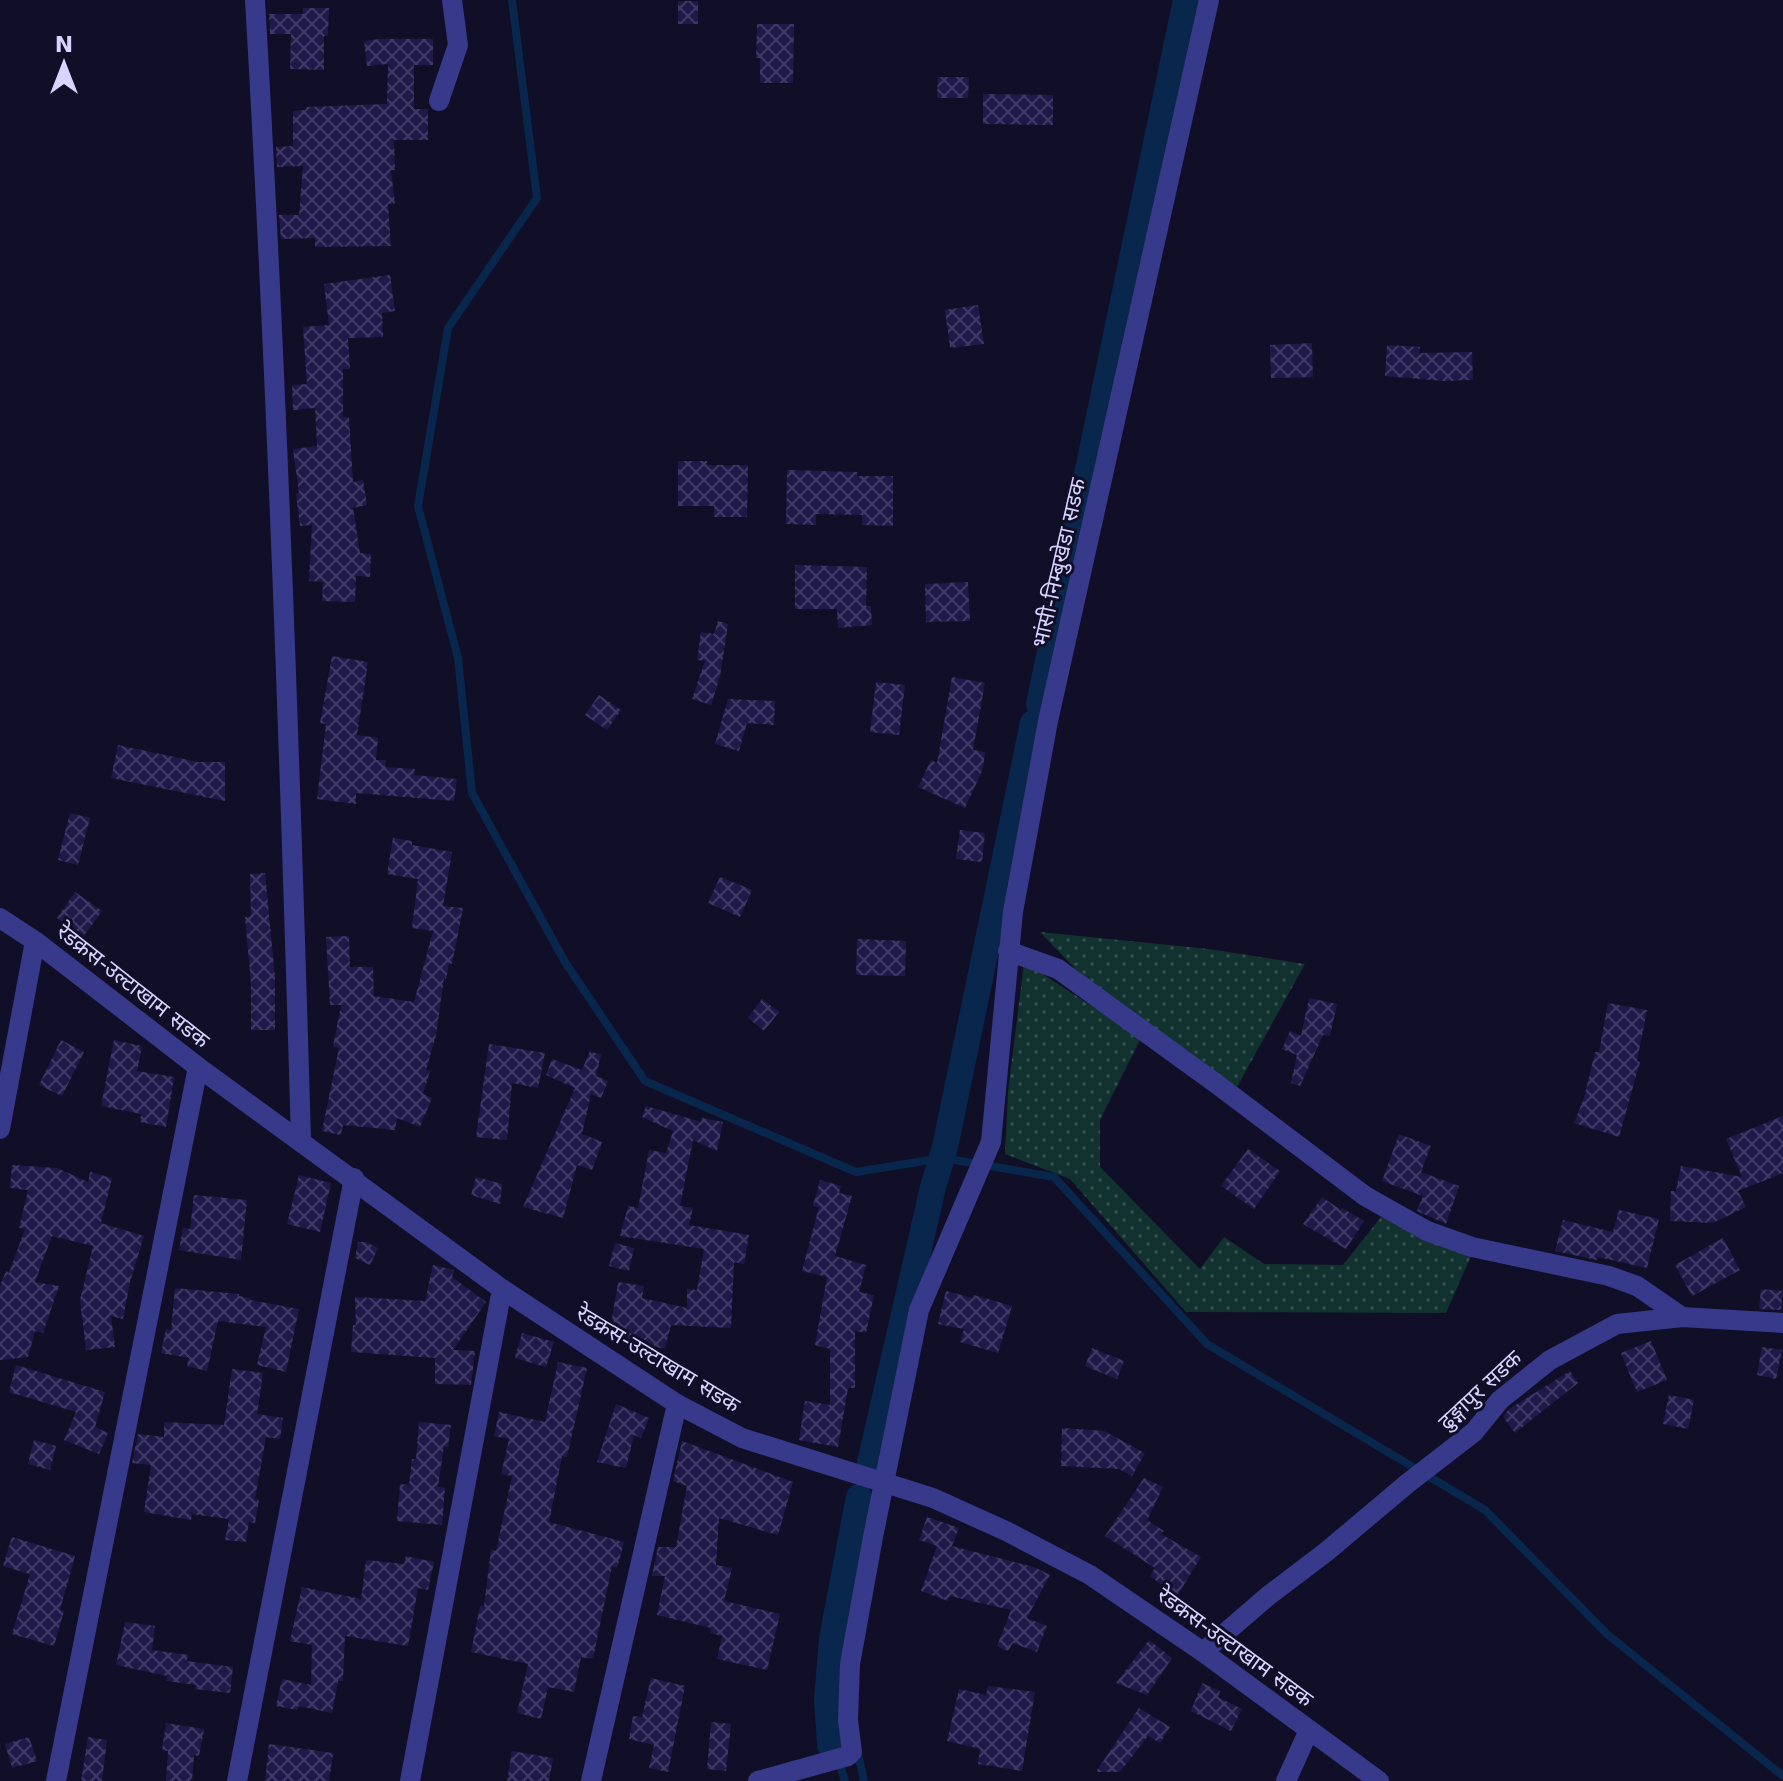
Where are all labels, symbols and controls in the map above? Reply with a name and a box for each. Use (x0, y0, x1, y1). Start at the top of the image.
north arrow (24, 24, 104, 104)
text: N (55, 32, 73, 57)
street label: भांसी-निम्बुखेडा सडक (1026, 474, 1093, 651)
street label: रेडक्रस-उल्टाखाम सडक (51, 917, 216, 1054)
street label: रेडक्रस-उल्टाखाम सडक (571, 1299, 746, 1418)
street label: ढुङ्गापुर सडक (1433, 1345, 1529, 1436)
street label: रेडक्रस-उल्टाखाम सडक (1151, 1581, 1319, 1713)

